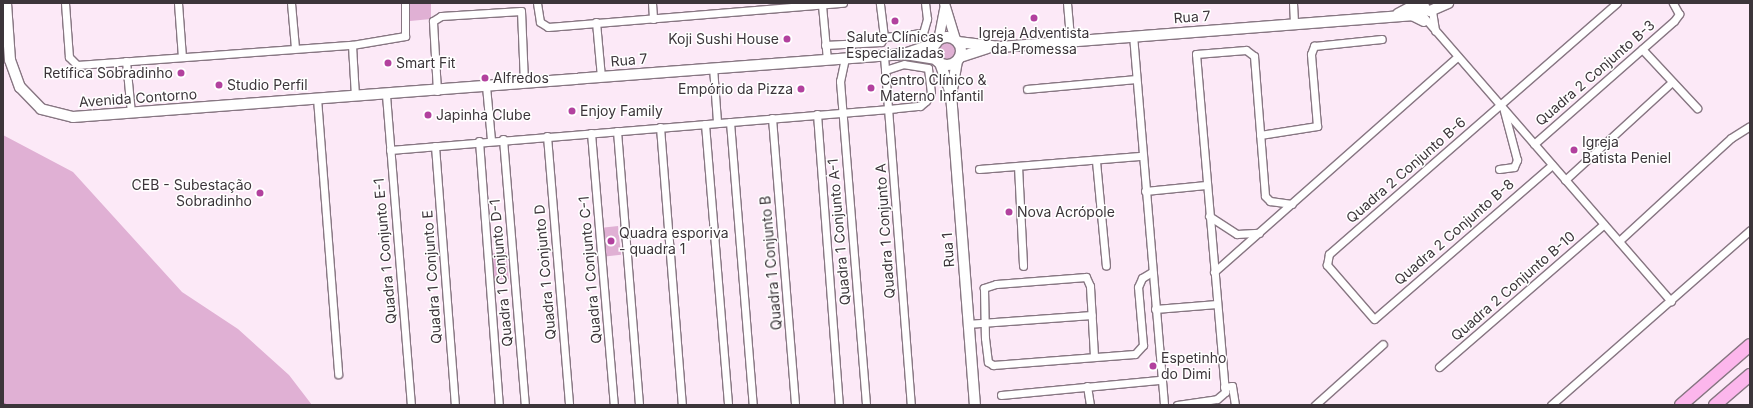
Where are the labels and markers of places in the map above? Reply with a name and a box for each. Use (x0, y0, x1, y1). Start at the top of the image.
marker: Igreja Adventista da Promessa (1029, 13, 1039, 23)
marker: Salute Clínicas Especializadas (889, 15, 901, 27)
place label: Igreja Adventista da Promessa (979, 25, 1089, 58)
place label: Salute Clínicas Especializadas (846, 29, 944, 62)
place label: Koji Sushi House (668, 31, 779, 47)
marker: Koji Sushi House (782, 34, 792, 44)
place label: Smart Fit (396, 55, 455, 71)
marker: Smart Fit (383, 58, 393, 68)
place label: Retífica Sobradinho (44, 65, 173, 81)
marker: Retífica Sobradinho (176, 68, 186, 78)
place label: Alfredos (493, 70, 549, 86)
place label: Centro Clínico & Materno Infantil (880, 72, 987, 104)
marker: Alfredos (480, 73, 490, 83)
place label: Studio Perfil (227, 77, 308, 93)
marker: Studio Perfil (214, 80, 224, 90)
place label: Empório da Pizza (678, 81, 793, 97)
marker: Centro Clínico & Materno Infantil (865, 82, 877, 94)
marker: Empório da Pizza (796, 84, 806, 94)
place label: Enjoy Family (580, 103, 663, 119)
marker: Enjoy Family (567, 106, 577, 116)
place label: Japinha Clube (436, 107, 531, 123)
marker: Japinha Clube (423, 110, 433, 120)
place label: Igreja Batista Peniel (1582, 134, 1671, 166)
marker: Igreja Batista Peniel (1569, 145, 1579, 155)
place label: CEB - Subestação Sobradinho (132, 177, 252, 210)
marker: CEB - Subestação Sobradinho (255, 188, 265, 198)
place label: Nova Acrópole (1017, 204, 1115, 220)
marker: Nova Acrópole (1004, 207, 1014, 217)
place label: Quadra esporiva - quadra 1 (619, 225, 729, 258)
marker: Quadra esporiva - quadra 1 (606, 236, 616, 246)
place label: Espetinho do Dimi (1161, 350, 1226, 382)
marker: Espetinho do Dimi (1148, 361, 1158, 371)

